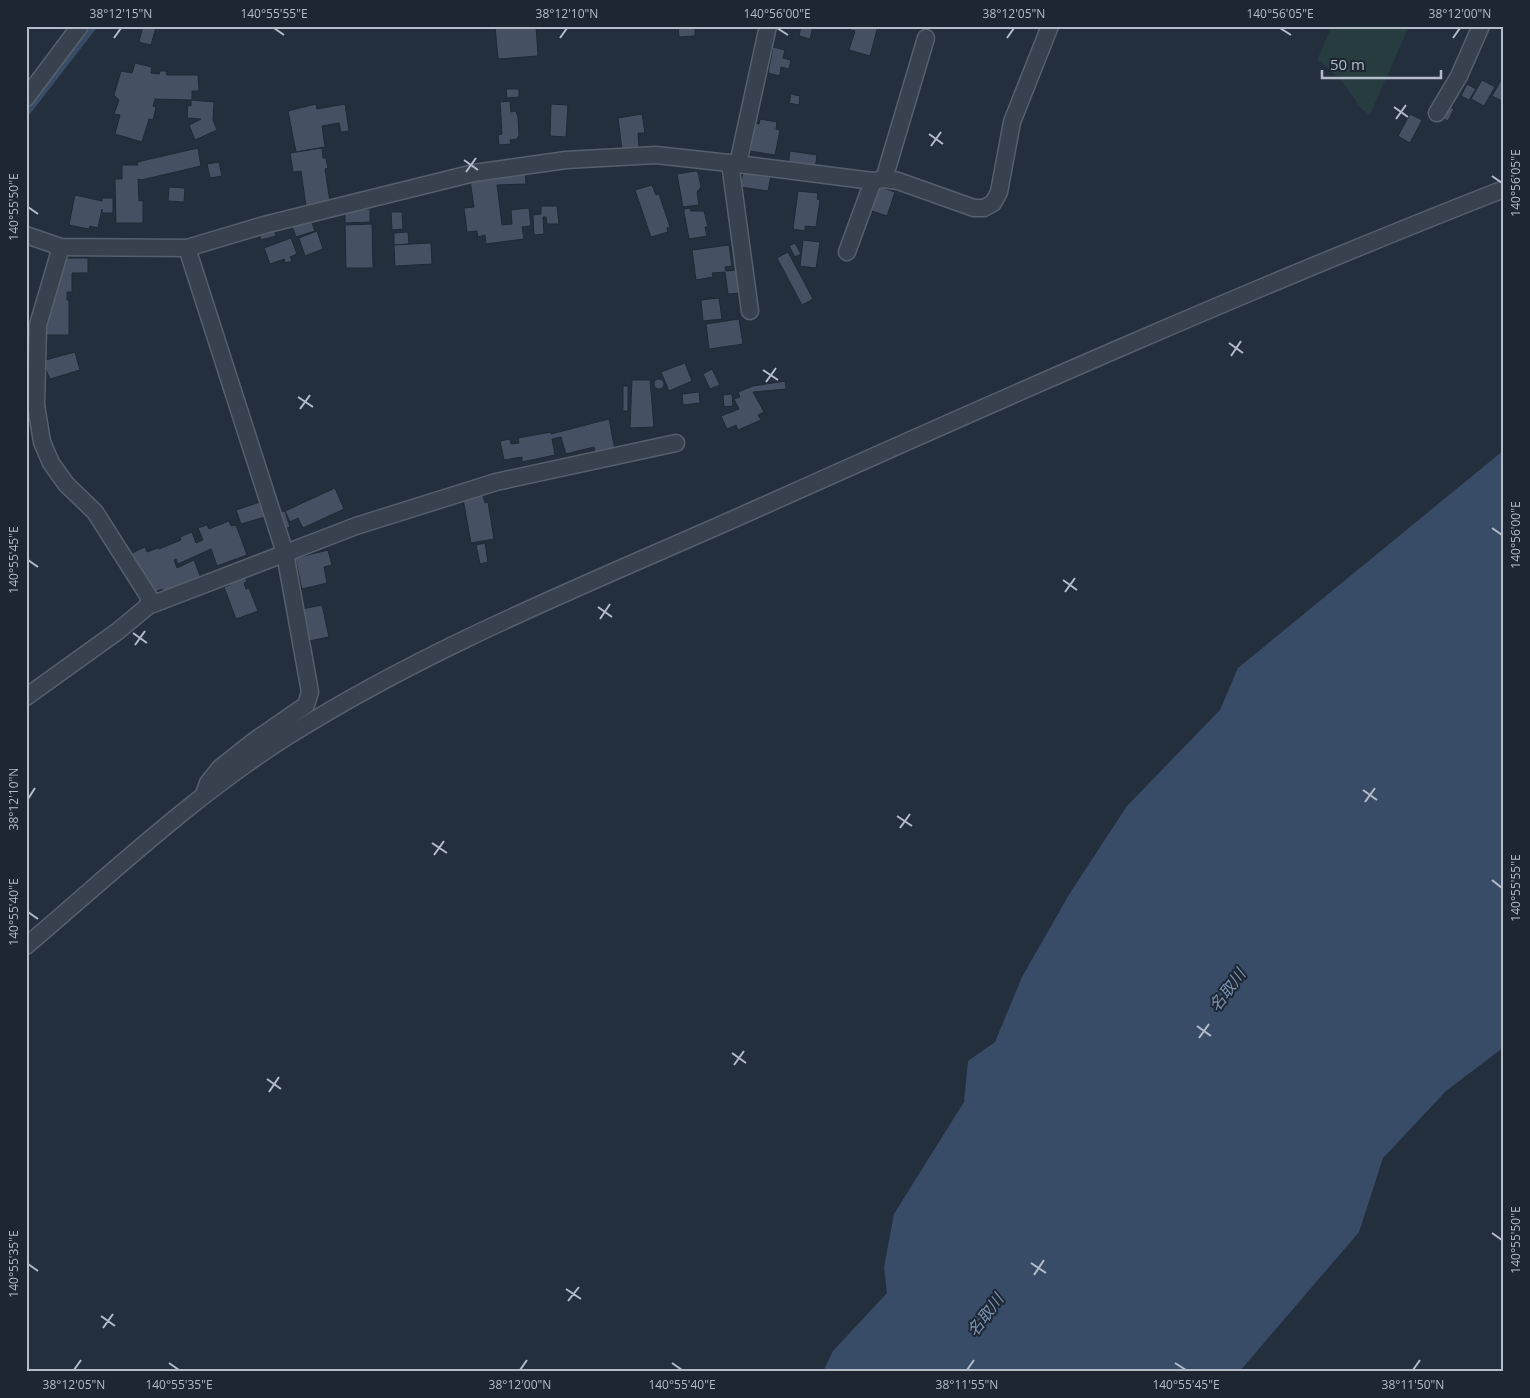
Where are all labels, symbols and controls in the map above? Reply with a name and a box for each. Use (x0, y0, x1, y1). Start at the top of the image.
text: 38°12'15"N (90, 5, 152, 22)
text: 140°55'55"E (240, 5, 308, 22)
text: 38°12'10"N (536, 5, 598, 22)
text: 140°56'00"E (743, 5, 811, 22)
text: 38°12'05"N (983, 5, 1045, 22)
text: 140°56'05"E (1246, 5, 1314, 22)
text: 38°12'00"N (1429, 5, 1491, 22)
scale bar (1322, 48, 1441, 80)
text: 50 m (1330, 54, 1365, 74)
text: 140°56'05"E (1507, 149, 1524, 217)
text: 140°55'50"E (5, 173, 22, 241)
text: 140°56'00"E (1507, 501, 1524, 569)
text: 140°55'45"E (5, 526, 22, 594)
text: 38°12'10"N (5, 768, 22, 830)
text: 140°55'55"E (1507, 854, 1524, 922)
text: 140°55'40"E (5, 878, 22, 946)
water label: 名取川 (1204, 963, 1251, 1016)
text: 140°55'50"E (1507, 1206, 1524, 1274)
text: 140°55'35"E (5, 1230, 22, 1298)
water label: 名取川 (962, 1288, 1009, 1341)
text: 38°12'05"N (43, 1376, 105, 1393)
text: 140°55'35"E (145, 1376, 213, 1393)
text: 38°12'00"N (489, 1376, 551, 1393)
text: 140°55'40"E (648, 1376, 716, 1393)
text: 38°11'55"N (936, 1376, 998, 1393)
text: 140°55'45"E (1152, 1376, 1220, 1393)
text: 38°11'50"N (1382, 1376, 1444, 1393)

